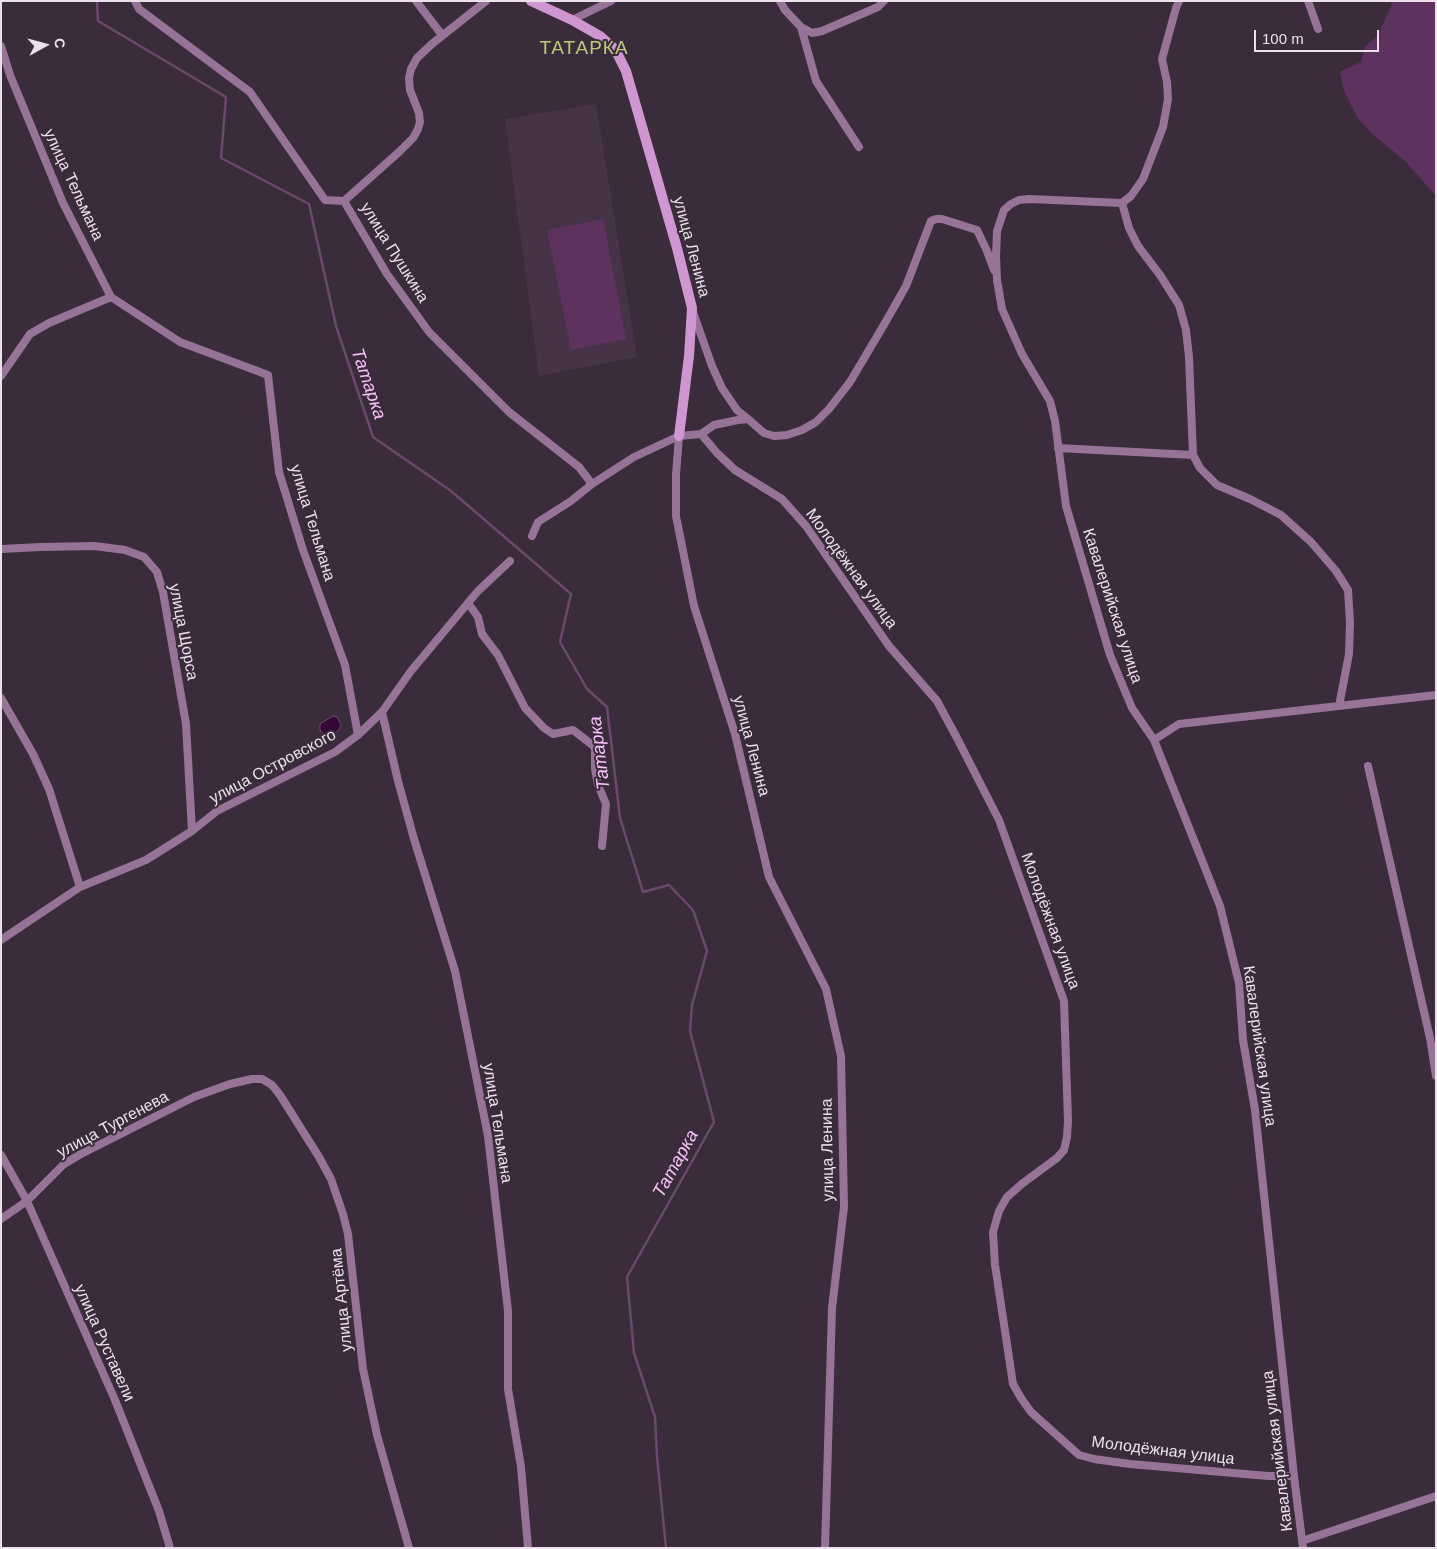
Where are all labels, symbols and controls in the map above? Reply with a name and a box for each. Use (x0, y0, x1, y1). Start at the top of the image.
north arrow (20, 20, 70, 70)
scale bar (1257, 20, 1382, 52)
text: 100 m (1262, 30, 1304, 47)
text: С (51, 37, 68, 49)
district label: ТАТАРКА (539, 38, 629, 60)
street label: улица Тельмана (39, 126, 107, 244)
street label: улица Ленина (668, 195, 714, 299)
street label: улица Пушкина (356, 199, 432, 307)
water label: Татарка (346, 346, 390, 422)
street label: улица Тельмана (285, 462, 339, 584)
street label: Молодёжная улица (801, 505, 901, 633)
street label: Кавалерийская улица (1078, 526, 1146, 686)
street label: улица Щорса (164, 582, 202, 682)
street label: улица Ленина (728, 694, 774, 798)
water label: Татарка (585, 715, 615, 791)
street label: улица Островского (206, 725, 340, 809)
street label: Молодёжная улица (1016, 850, 1084, 992)
street label: Кавалерийская улица (1238, 965, 1280, 1127)
street label: улица Тельмана (478, 1062, 516, 1184)
street label: улица Тургенева (54, 1088, 172, 1162)
street label: улица Ленина (817, 1098, 839, 1202)
water label: Татарка (649, 1126, 703, 1202)
street label: улица Артёма (327, 1247, 357, 1353)
street label: улица Руставели (70, 1282, 138, 1404)
street label: Кавалерийская улица (1259, 1370, 1297, 1532)
street label: Молодёжная улица (1090, 1433, 1236, 1469)

